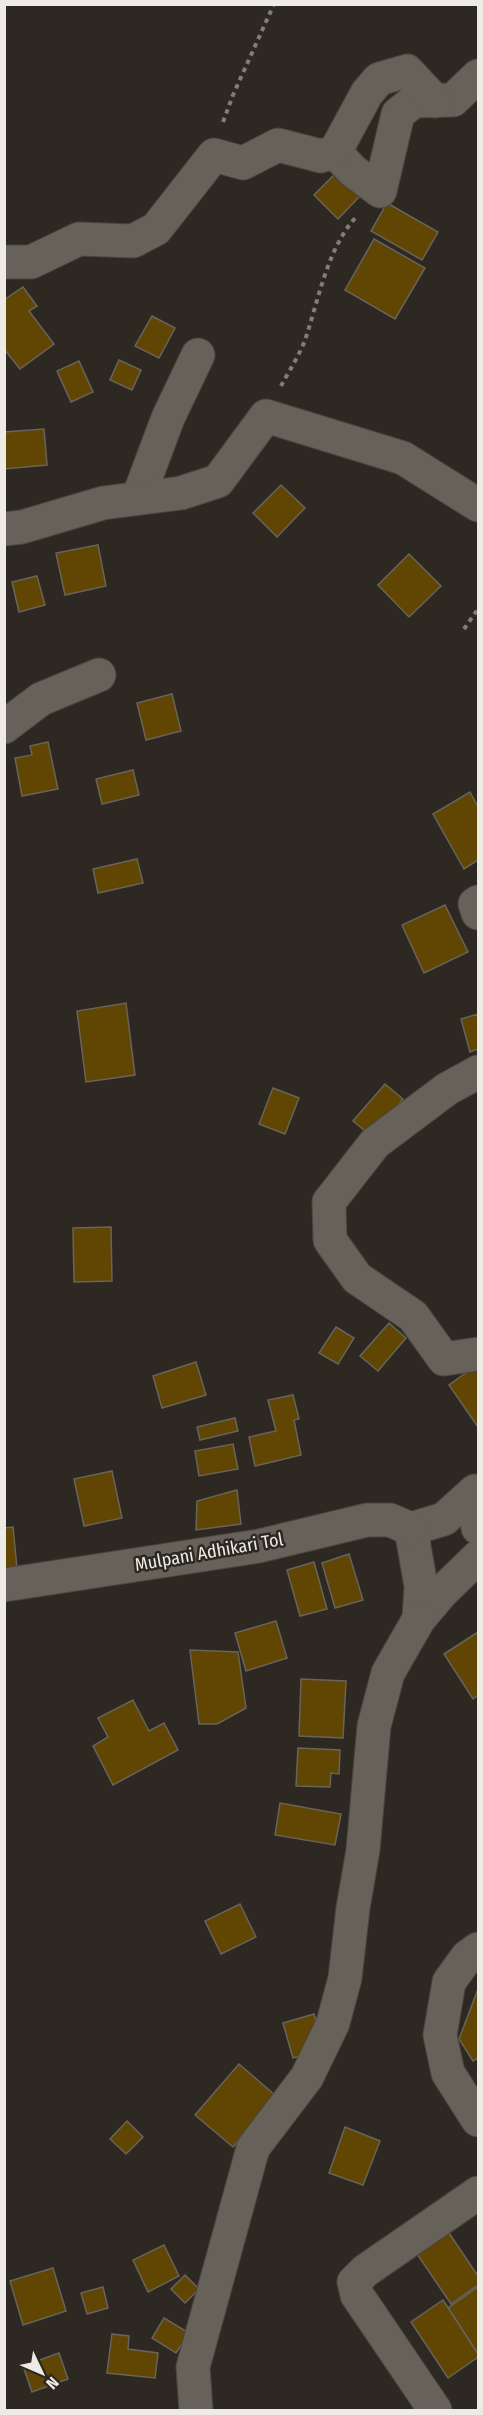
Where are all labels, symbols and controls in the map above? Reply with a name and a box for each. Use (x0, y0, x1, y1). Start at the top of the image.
street label: Mulpani Adhikari Tol (133, 1528, 285, 1576)
north arrow (12, 2343, 72, 2403)
text: N (42, 2373, 63, 2393)

